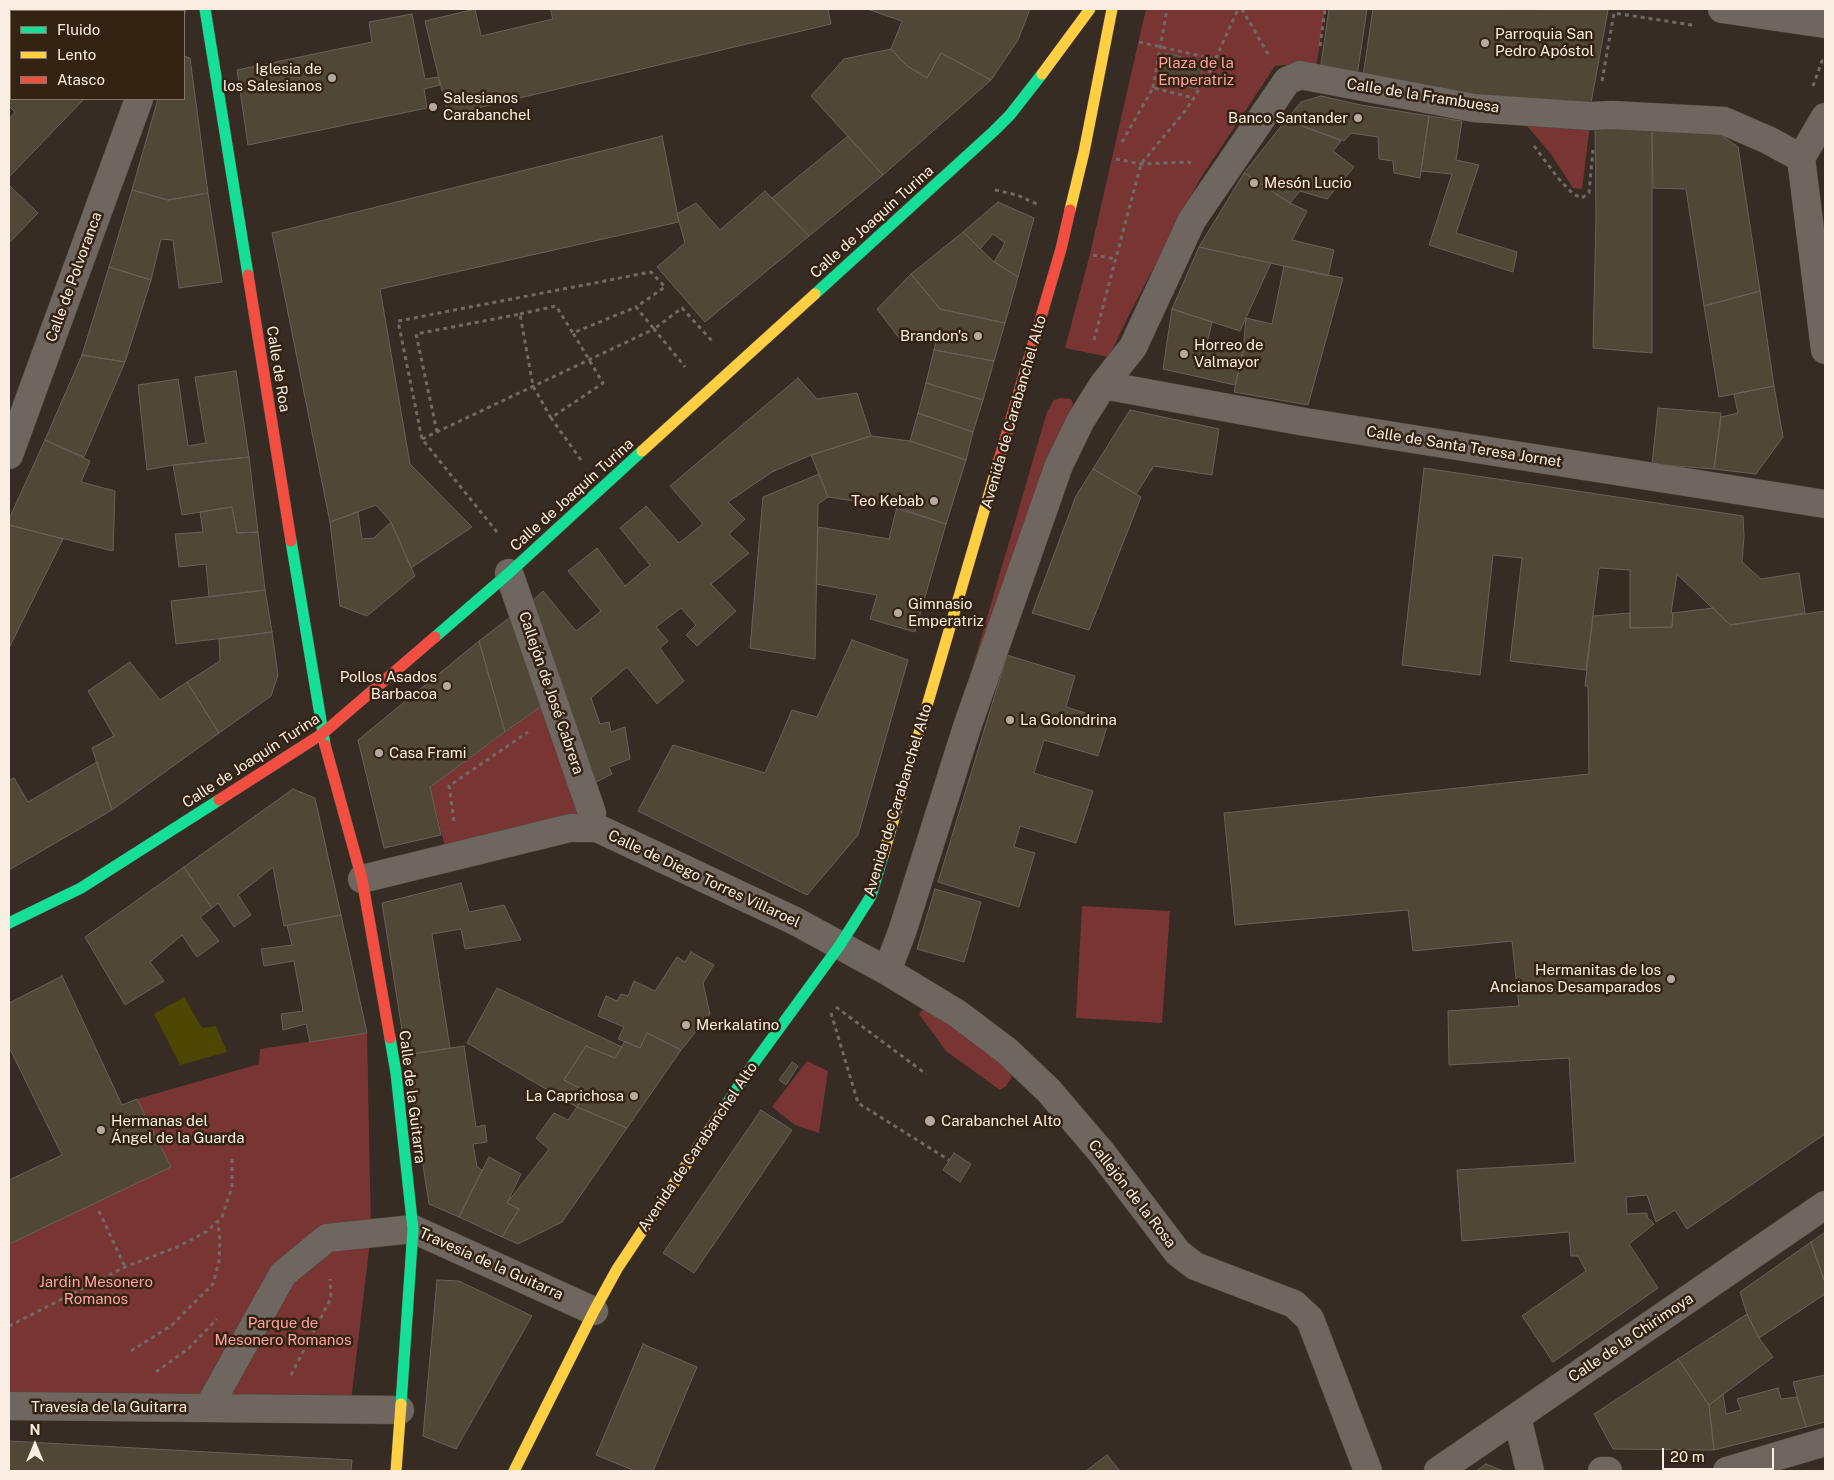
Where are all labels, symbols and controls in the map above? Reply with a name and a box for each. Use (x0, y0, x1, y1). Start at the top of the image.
legend (10, 10, 185, 100)
text: Fluido (57, 21, 100, 38)
place label: Parroquia San Pedro Apóstol (1495, 25, 1594, 60)
marker: Parroquia San Pedro Apóstol (1479, 37, 1491, 49)
text: Lento (57, 46, 96, 63)
park label: Plaza de la Emperatriz (1158, 54, 1234, 89)
place label: Iglesia de los Salesianos (223, 60, 322, 95)
text: Atasco (57, 71, 105, 88)
marker: Iglesia de los Salesianos (326, 72, 338, 84)
street label: Calle de la Frambuesa (1345, 75, 1501, 117)
place label: Salesianos Carabanchel (443, 89, 531, 124)
marker: Salesianos Carabanchel (427, 101, 439, 113)
place label: Banco Santander (1228, 109, 1348, 127)
marker: Banco Santander (1352, 112, 1364, 124)
street label: Calle de Joaquín Turina (807, 162, 937, 282)
place label: Mesón Lucio (1264, 174, 1352, 192)
marker: Mesón Lucio (1248, 177, 1260, 189)
street label: Calle de Polvoranca (42, 209, 106, 345)
street label: Avenida de Carabanchel Alto (978, 313, 1050, 511)
street label: Calle de Roa (262, 325, 294, 413)
place label: Brandon's (900, 327, 968, 345)
marker: Brandon's (972, 330, 984, 342)
place label: Horreo de Valmayor (1194, 336, 1264, 371)
marker: Horreo de Valmayor (1178, 348, 1190, 360)
street label: Calle de Santa Teresa Jornet (1365, 423, 1563, 471)
street label: Calle de Joaquín Turina (507, 435, 637, 555)
place label: Teo Kebab (851, 492, 924, 510)
marker: Teo Kebab (928, 495, 940, 507)
place label: Gimnasio Emperatriz (908, 595, 984, 630)
marker: Gimnasio Emperatriz (892, 607, 904, 619)
street label: Callejón de José Cabrera (515, 609, 587, 777)
place label: Pollos Asados Barbacoa (340, 668, 437, 703)
marker: Pollos Asados Barbacoa (441, 680, 453, 692)
street label: Avenida de Carabanchel Alto (860, 702, 936, 898)
street label: Calle de Joaquín Turina (179, 710, 323, 812)
place label: La Golondrina (1020, 711, 1117, 729)
marker: La Golondrina (1004, 714, 1016, 726)
place label: Casa Frami (389, 744, 466, 762)
marker: Casa Frami (373, 747, 385, 759)
street label: Calle de Diego Torres Villaroel (605, 826, 803, 932)
place label: Hermanitas de los Ancianos Desamparados (1490, 961, 1661, 996)
marker: Hermanitas de los Ancianos Desamparados (1665, 973, 1677, 985)
place label: Merkalatino (696, 1016, 779, 1034)
marker: Merkalatino (680, 1019, 692, 1031)
street label: Calle de la Guitarra (395, 1029, 429, 1165)
street label: Avenida de Carabanchel Alto (635, 1059, 761, 1235)
place label: La Caprichosa (526, 1087, 624, 1105)
marker: La Caprichosa (628, 1090, 640, 1102)
place label: Hermanas del Ángel de la Guarda (111, 1112, 245, 1147)
place label: Carabanchel Alto (941, 1112, 1061, 1130)
marker: Carabanchel Alto (923, 1114, 937, 1128)
marker: Hermanas del Ángel de la Guarda (95, 1124, 107, 1136)
street label: Callejón de la Rosa (1084, 1136, 1180, 1252)
street label: Travesía de la Guitarra (416, 1224, 566, 1304)
park label: Jardin Mesonero Romanos (39, 1273, 153, 1308)
street label: Calle de la Chirimoya (1565, 1290, 1697, 1386)
park label: Parque de Mesonero Romanos (214, 1314, 352, 1349)
street label: Travesía de la Guitarra (31, 1398, 187, 1416)
north arrow (10, 1420, 60, 1470)
text: N (30, 1422, 40, 1438)
scale bar (1664, 1438, 1776, 1470)
text: 20 m (1670, 1448, 1705, 1465)

